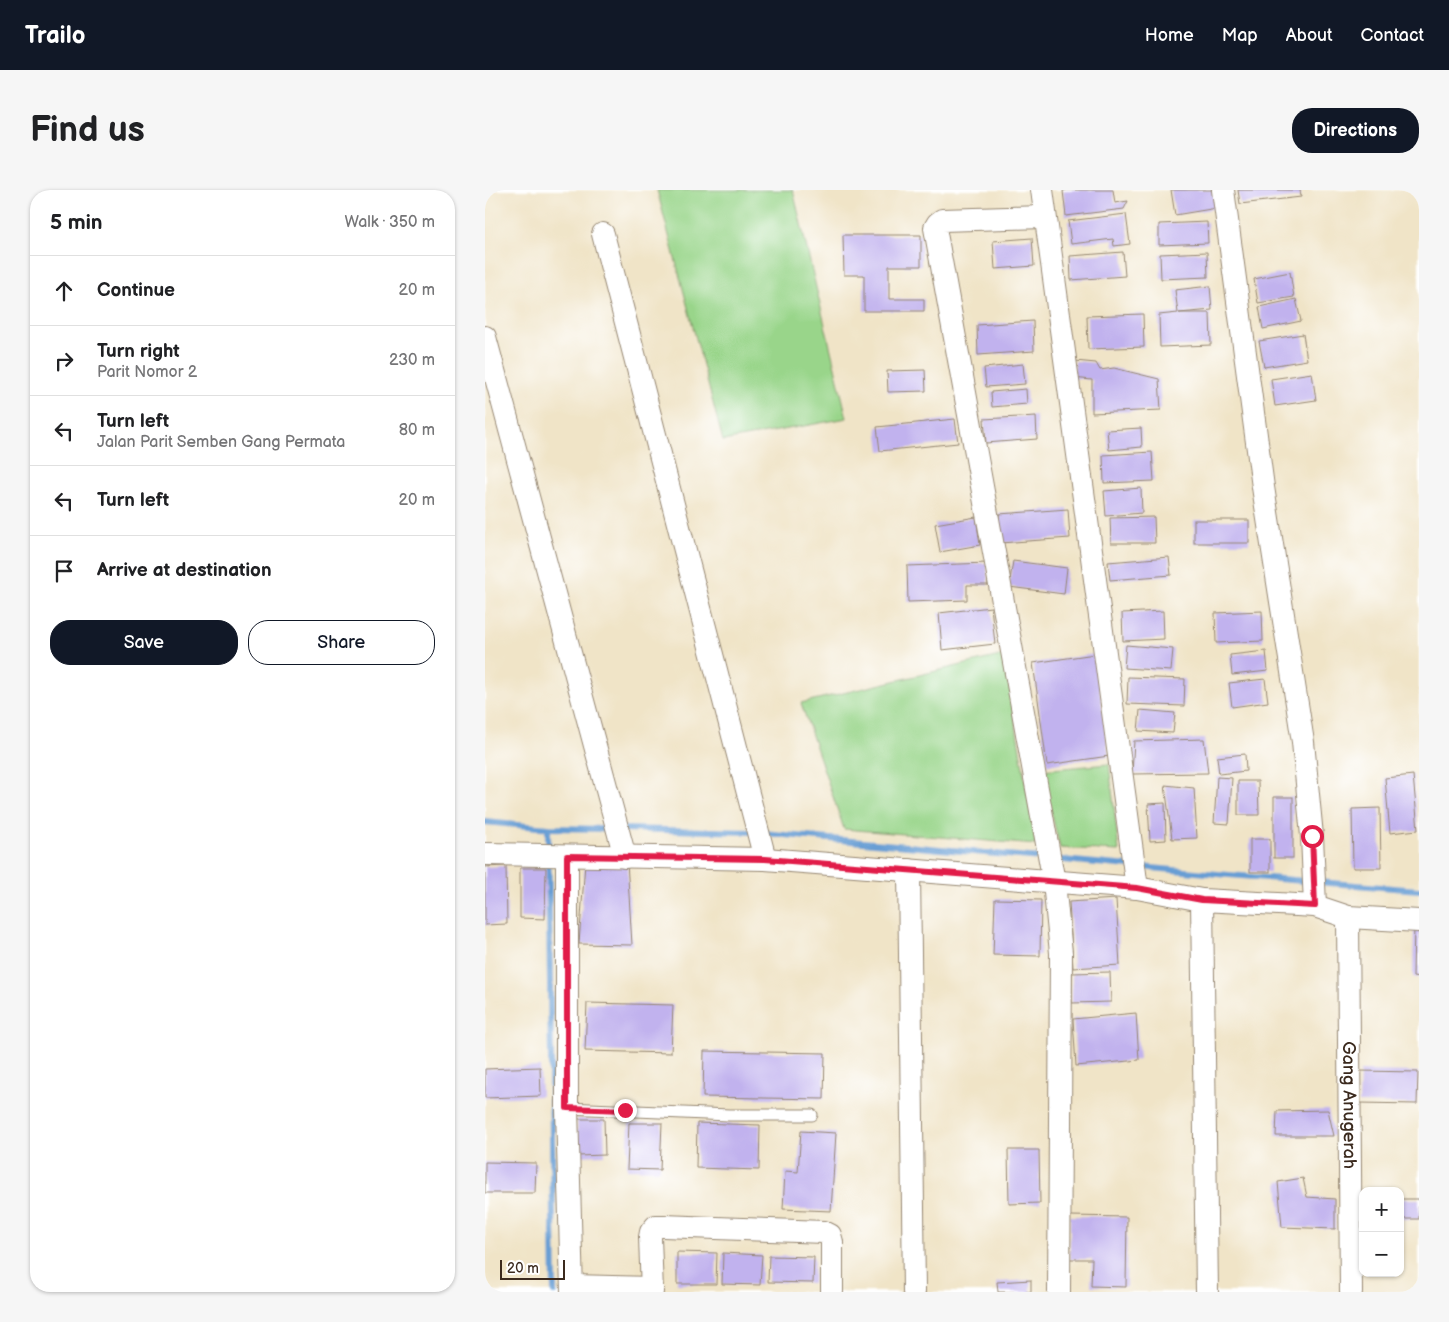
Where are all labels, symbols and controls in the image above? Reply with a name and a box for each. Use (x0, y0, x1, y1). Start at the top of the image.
text: Trailo (25, 21, 85, 50)
text: Home (1145, 25, 1194, 46)
text: Map (1222, 25, 1258, 46)
text: About (1286, 25, 1333, 46)
text: Contact (1361, 25, 1424, 46)
button: Directions (1292, 108, 1419, 153)
text: Find us (30, 109, 145, 152)
text: 5 min (50, 210, 103, 235)
text: Walk · 350 m (344, 213, 435, 232)
icon: ahead (50, 277, 78, 305)
text: Continue (97, 279, 175, 302)
text: 20 m (399, 281, 435, 300)
text: Turn right (97, 340, 180, 363)
icon: right (50, 347, 78, 375)
text: 230 m (389, 351, 435, 370)
text: Parit Nomor 2 (97, 363, 197, 382)
text: Turn left (97, 410, 169, 433)
icon: left (50, 417, 78, 445)
text: 80 m (399, 421, 435, 440)
text: Jalan Parit Semben Gang Permata (97, 433, 345, 452)
icon: left (50, 487, 78, 515)
text: Turn left (97, 489, 169, 512)
text: 20 m (399, 491, 435, 510)
icon: arrive (50, 557, 78, 585)
text: Arrive at destination (97, 559, 272, 582)
button: Save (50, 620, 238, 665)
button: Share (248, 620, 435, 665)
route start (1301, 825, 1324, 848)
street label: Gang Anugerah (1338, 1041, 1360, 1169)
route end (614, 1099, 637, 1122)
map controls (1359, 1187, 1404, 1277)
button: + (1359, 1187, 1404, 1232)
button: − (1359, 1232, 1404, 1277)
scale bar (500, 1257, 565, 1280)
text: 20 m (507, 1260, 539, 1277)

